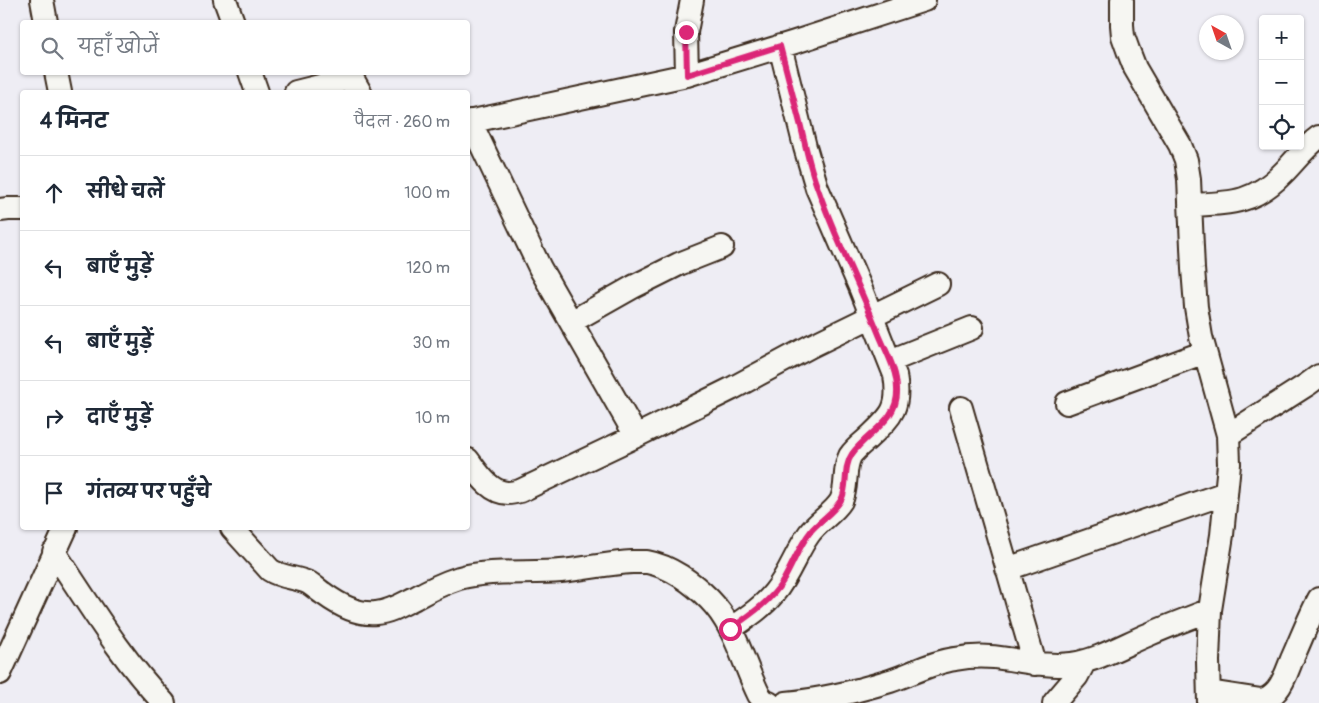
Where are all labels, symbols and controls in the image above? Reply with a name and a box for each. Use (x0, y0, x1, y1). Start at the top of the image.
north arrow (1199, 15, 1244, 60)
map controls (1259, 15, 1304, 150)
button: + (1259, 15, 1304, 60)
search box (20, 20, 470, 75)
route end (675, 21, 698, 44)
icon: search (38, 34, 66, 62)
text: यहाँ खोजें (78, 35, 159, 59)
button: − (1259, 60, 1304, 105)
button: locate (1259, 105, 1304, 150)
text: 4 मिनट (40, 108, 108, 135)
text: पैदल · 260 m (354, 112, 450, 132)
icon: ahead (40, 179, 68, 207)
text: सीधे चलें (87, 180, 164, 204)
text: 100 m (404, 183, 450, 203)
icon: left (40, 254, 68, 282)
text: बाएँ मुड़ें (87, 255, 153, 279)
text: 120 m (406, 258, 450, 278)
icon: left (40, 329, 68, 357)
text: बाएँ मुड़ें (87, 330, 153, 354)
text: 30 m (412, 333, 450, 353)
icon: right (40, 404, 68, 432)
text: दाएँ मुड़ें (87, 405, 152, 429)
text: 10 m (415, 408, 450, 428)
icon: arrive (40, 479, 68, 507)
text: गंतव्य पर पहुँचे (87, 480, 211, 504)
route start (719, 618, 742, 641)

